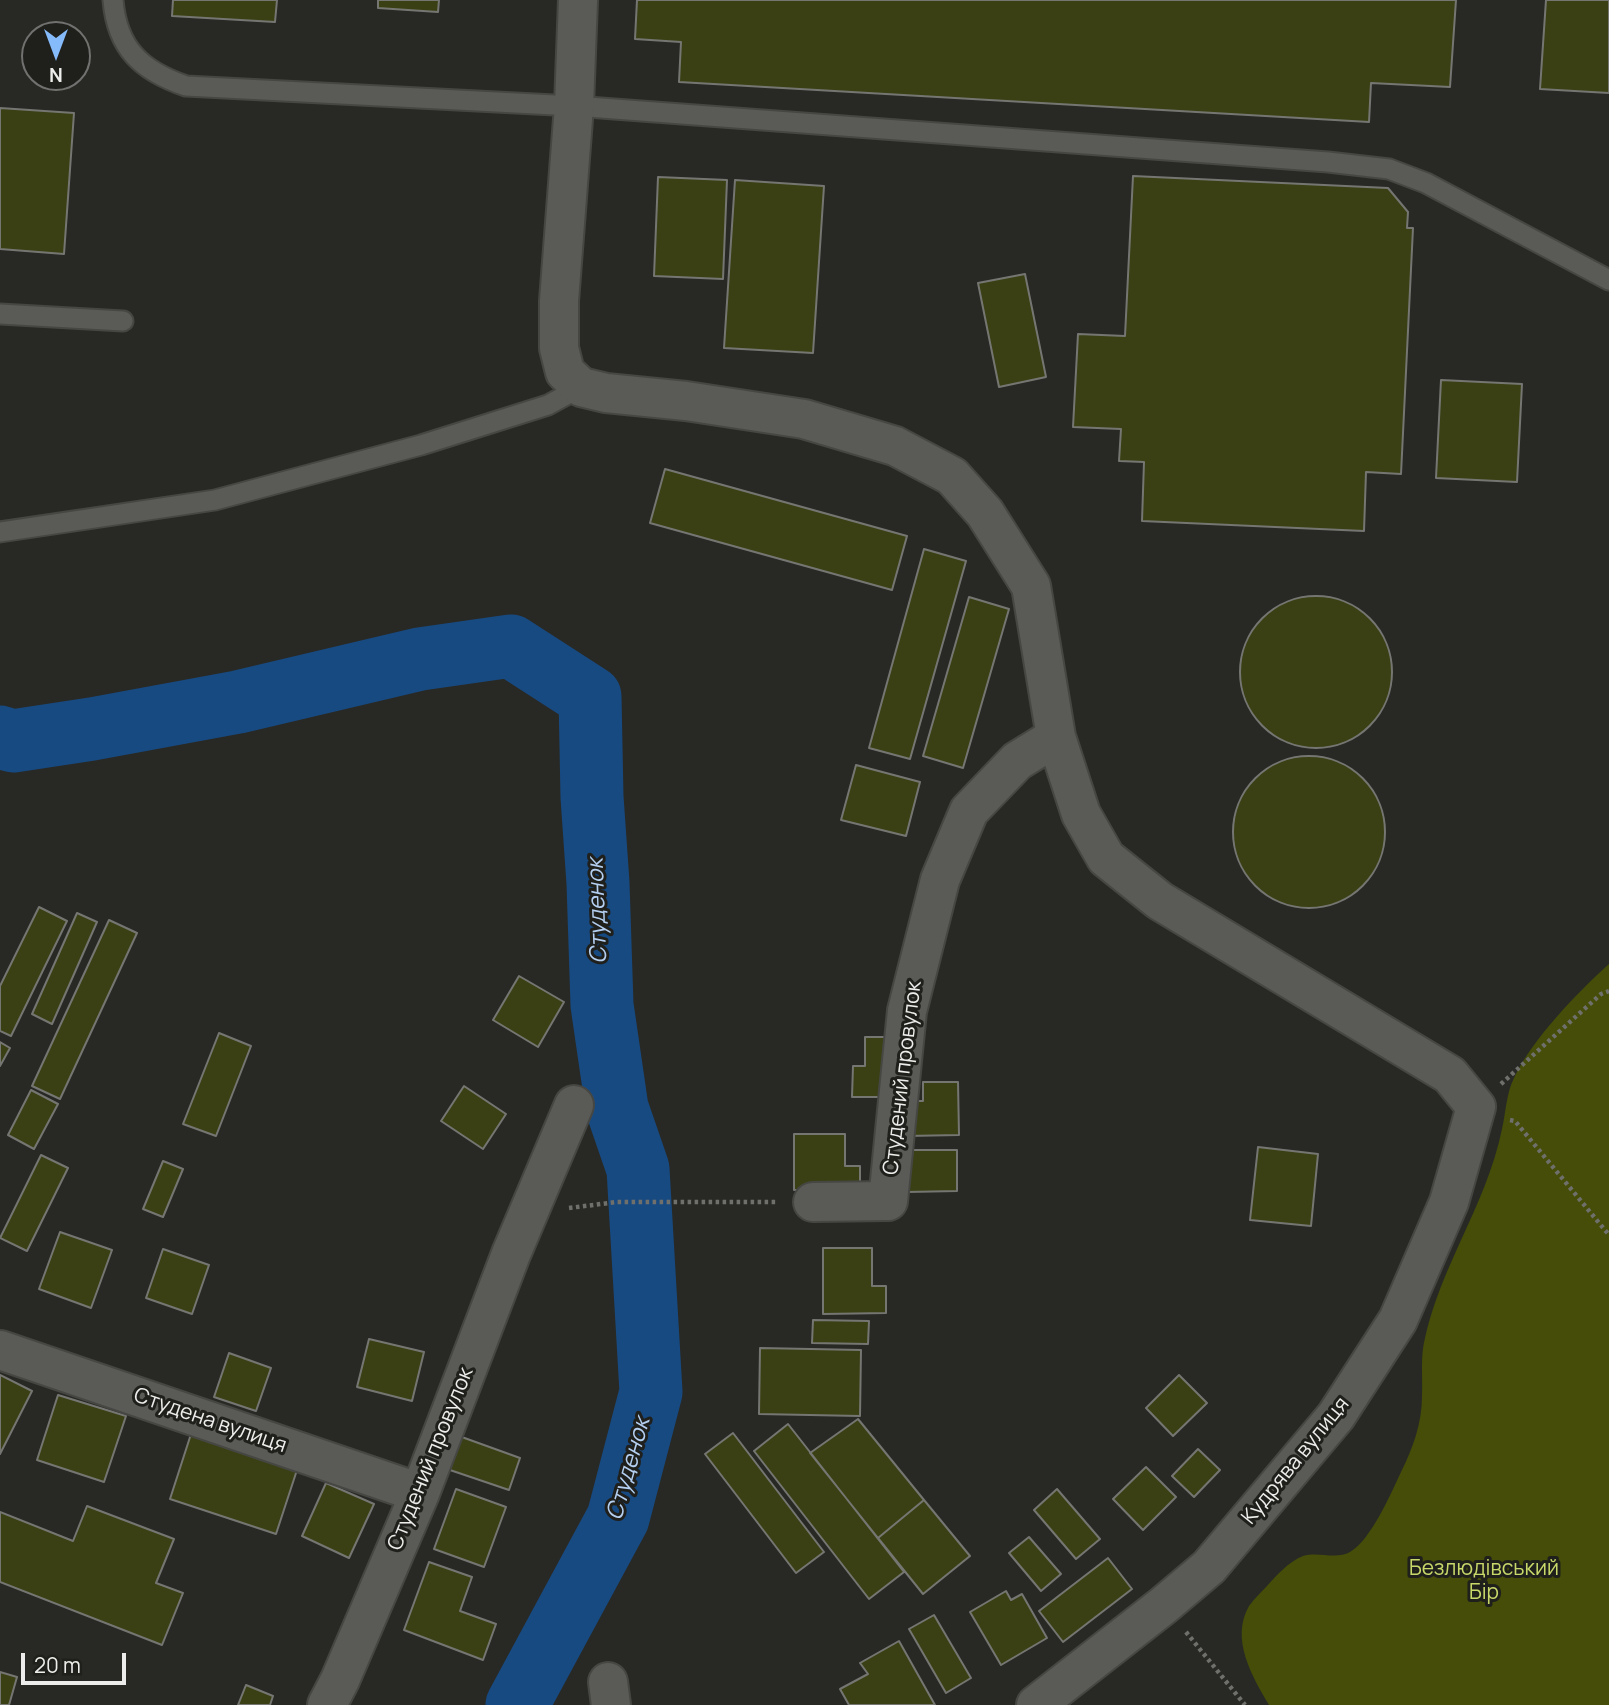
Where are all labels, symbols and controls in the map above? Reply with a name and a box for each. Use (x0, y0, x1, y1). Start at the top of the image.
north arrow (21, 21, 91, 91)
text: N (49, 62, 63, 88)
water label: Студенок (582, 858, 614, 964)
street label: Студений провулок (879, 980, 927, 1176)
street label: Студений провулок (383, 1364, 479, 1554)
street label: Студена вулиця (130, 1383, 290, 1459)
street label: Кудрява вулиця (1237, 1392, 1355, 1530)
water label: Студенок (601, 1415, 657, 1523)
park label: Безлюдівський Бір (1409, 1556, 1559, 1606)
scale bar (24, 1638, 130, 1682)
text: 20 m (34, 1651, 81, 1679)

